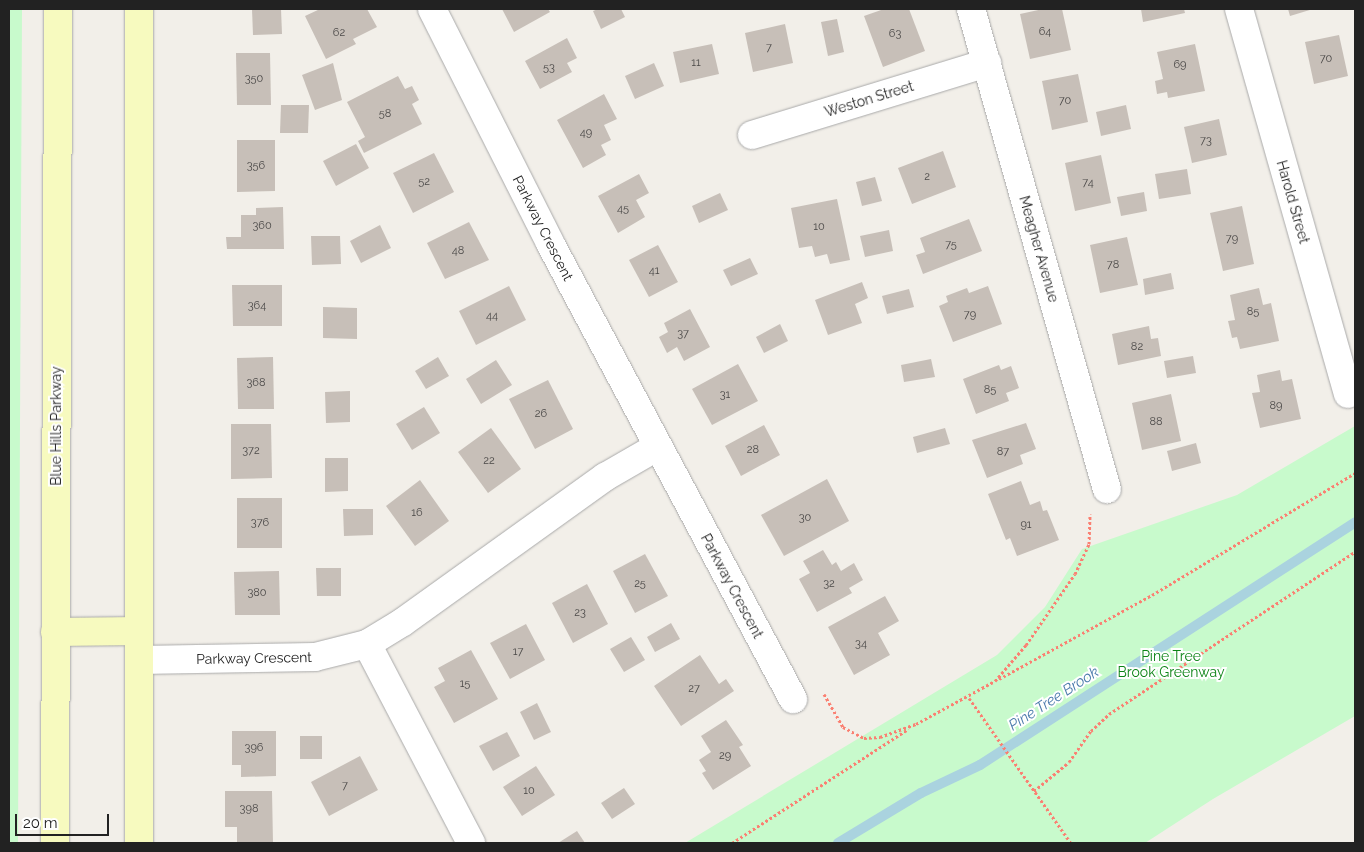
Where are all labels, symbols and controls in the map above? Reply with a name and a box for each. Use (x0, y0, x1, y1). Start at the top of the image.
house number: 64 (1039, 25, 1051, 39)
house number: 62 (333, 26, 345, 40)
house number: 63 (889, 27, 901, 41)
house number: 7 (766, 41, 772, 55)
house number: 70 (1320, 52, 1332, 66)
house number: 11 (691, 56, 701, 70)
house number: 69 (1173, 58, 1187, 72)
house number: 53 (543, 61, 555, 75)
house number: 350 (245, 72, 263, 86)
street label: Weston Street (822, 77, 916, 121)
house number: 70 (1059, 94, 1071, 108)
house number: 58 (379, 107, 391, 121)
house number: 49 (580, 126, 592, 140)
house number: 73 (1200, 134, 1212, 148)
street label: Harold Street (1273, 158, 1313, 246)
house number: 356 (247, 159, 265, 173)
house number: 2 (924, 170, 930, 184)
street label: Parkway Crescent (509, 172, 577, 284)
house number: 52 (418, 175, 430, 189)
house number: 74 (1082, 176, 1094, 190)
street label: Meagher Avenue (1016, 194, 1062, 304)
house number: 45 (617, 202, 629, 216)
house number: 360 (252, 219, 272, 233)
house number: 10 (813, 220, 825, 234)
house number: 79 (1226, 232, 1238, 246)
house number: 75 (945, 238, 957, 252)
house number: 48 (452, 244, 464, 258)
house number: 78 (1107, 258, 1119, 272)
house number: 41 (649, 264, 659, 278)
house number: 364 (248, 299, 266, 313)
house number: 85 (1247, 305, 1259, 319)
house number: 79 (964, 308, 976, 322)
house number: 44 (486, 309, 498, 323)
house number: 37 (677, 327, 689, 341)
house number: 82 (1131, 340, 1143, 354)
street label: Blue Hills Parkway (48, 366, 64, 486)
house number: 368 (246, 376, 266, 390)
house number: 85 (984, 383, 996, 397)
house number: 31 (720, 388, 730, 402)
house number: 89 (1270, 399, 1282, 413)
house number: 26 (535, 407, 547, 421)
house number: 88 (1149, 415, 1163, 429)
house number: 28 (747, 443, 759, 457)
house number: 372 (242, 444, 260, 458)
house number: 87 (997, 445, 1009, 459)
house number: 22 (483, 454, 495, 468)
house number: 16 (411, 506, 423, 520)
house number: 30 (799, 511, 811, 525)
house number: 376 (251, 516, 269, 530)
house number: 91 (1020, 518, 1032, 532)
street label: Parkway Crescent (697, 531, 767, 641)
house number: 25 (634, 577, 646, 591)
house number: 32 (823, 577, 835, 591)
house number: 380 (247, 586, 267, 600)
house number: 23 (574, 606, 586, 620)
house number: 34 (855, 637, 867, 651)
house number: 17 (513, 645, 523, 659)
park label: Pine Tree Brook Greenway (1117, 648, 1225, 680)
street label: Parkway Crescent (196, 649, 312, 667)
water label: Pine Tree Brook (1005, 663, 1103, 735)
house number: 15 (460, 677, 470, 691)
house number: 27 (688, 682, 700, 696)
house number: 396 (245, 741, 263, 755)
house number: 29 (719, 749, 731, 763)
house number: 7 (342, 779, 348, 793)
house number: 10 (523, 784, 535, 798)
house number: 398 (240, 802, 258, 816)
scale bar (18, 804, 111, 836)
text: 20 m (23, 814, 58, 832)

